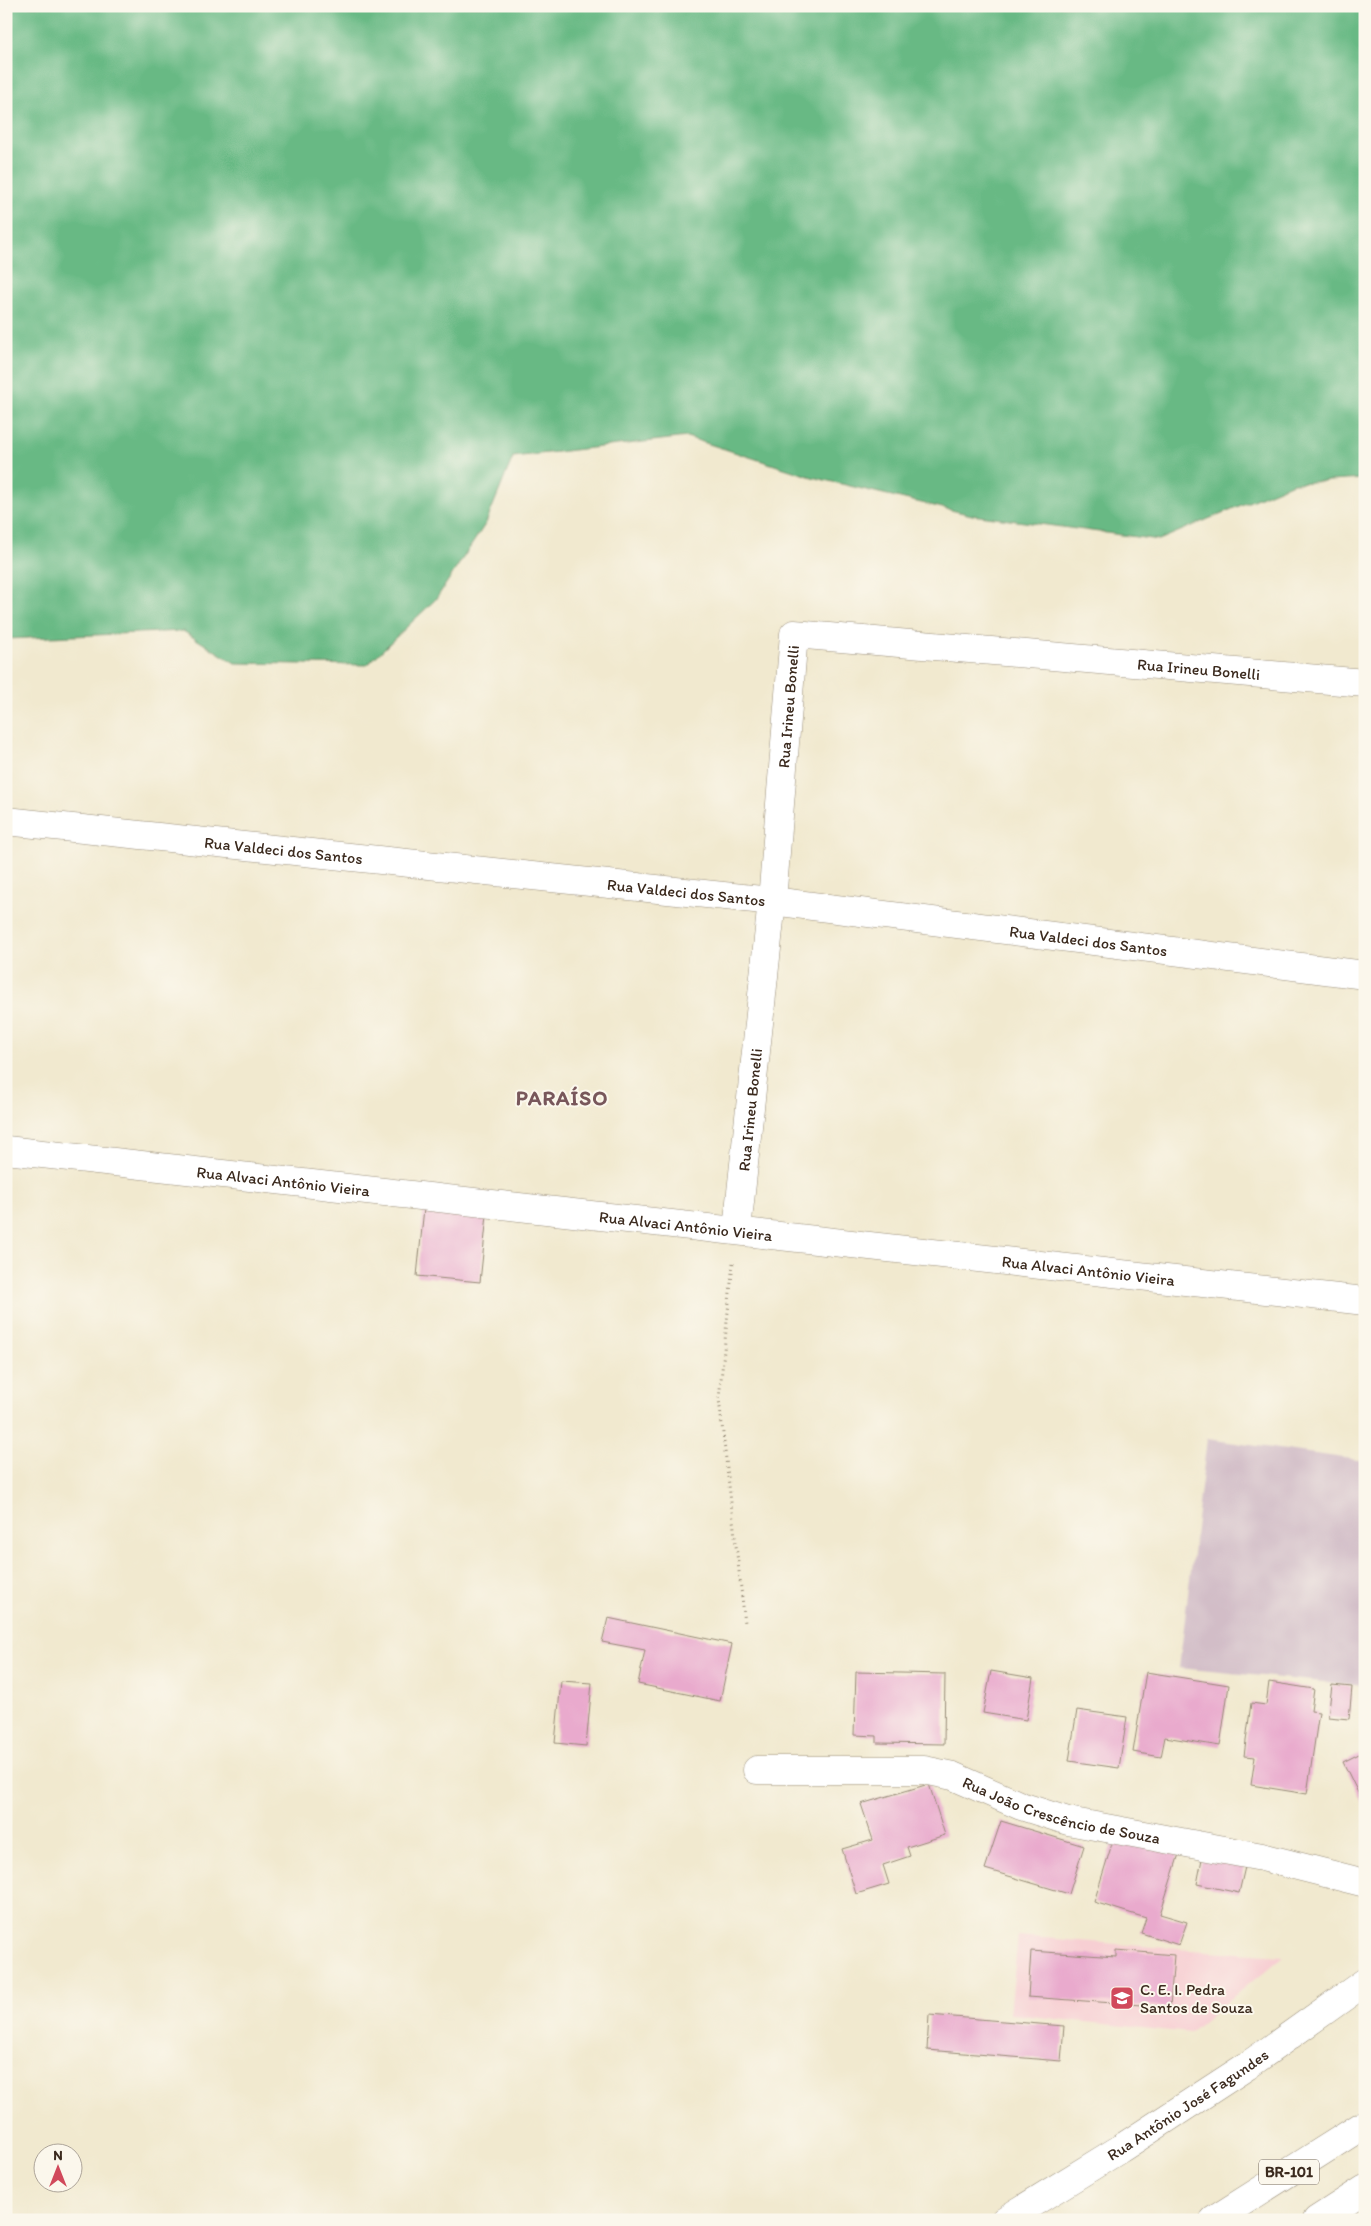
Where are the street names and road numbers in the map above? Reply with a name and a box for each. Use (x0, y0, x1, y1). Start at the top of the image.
street label: Rua Irineu Bonelli (773, 644, 803, 769)
street label: Rua Irineu Bonelli (1137, 654, 1261, 683)
street label: Rua Valdeci dos Santos (203, 832, 364, 868)
street label: Rua Valdeci dos Santos (606, 874, 766, 910)
street label: Rua Valdeci dos Santos (1008, 921, 1169, 960)
street label: Rua Irineu Bonelli (734, 1047, 766, 1172)
street label: Rua Alvaci Antônio Vieira (196, 1162, 372, 1200)
street label: Rua Alvaci Antônio Vieira (598, 1206, 774, 1245)
street label: Rua Alvaci Antônio Vieira (1001, 1251, 1177, 1289)
street label: Rua João Crescêncio de Souza (960, 1772, 1162, 1847)
street label: Rua Antônio José Fagundes (1103, 2045, 1272, 2164)
road number: BR-101 (1259, 2160, 1319, 2184)

